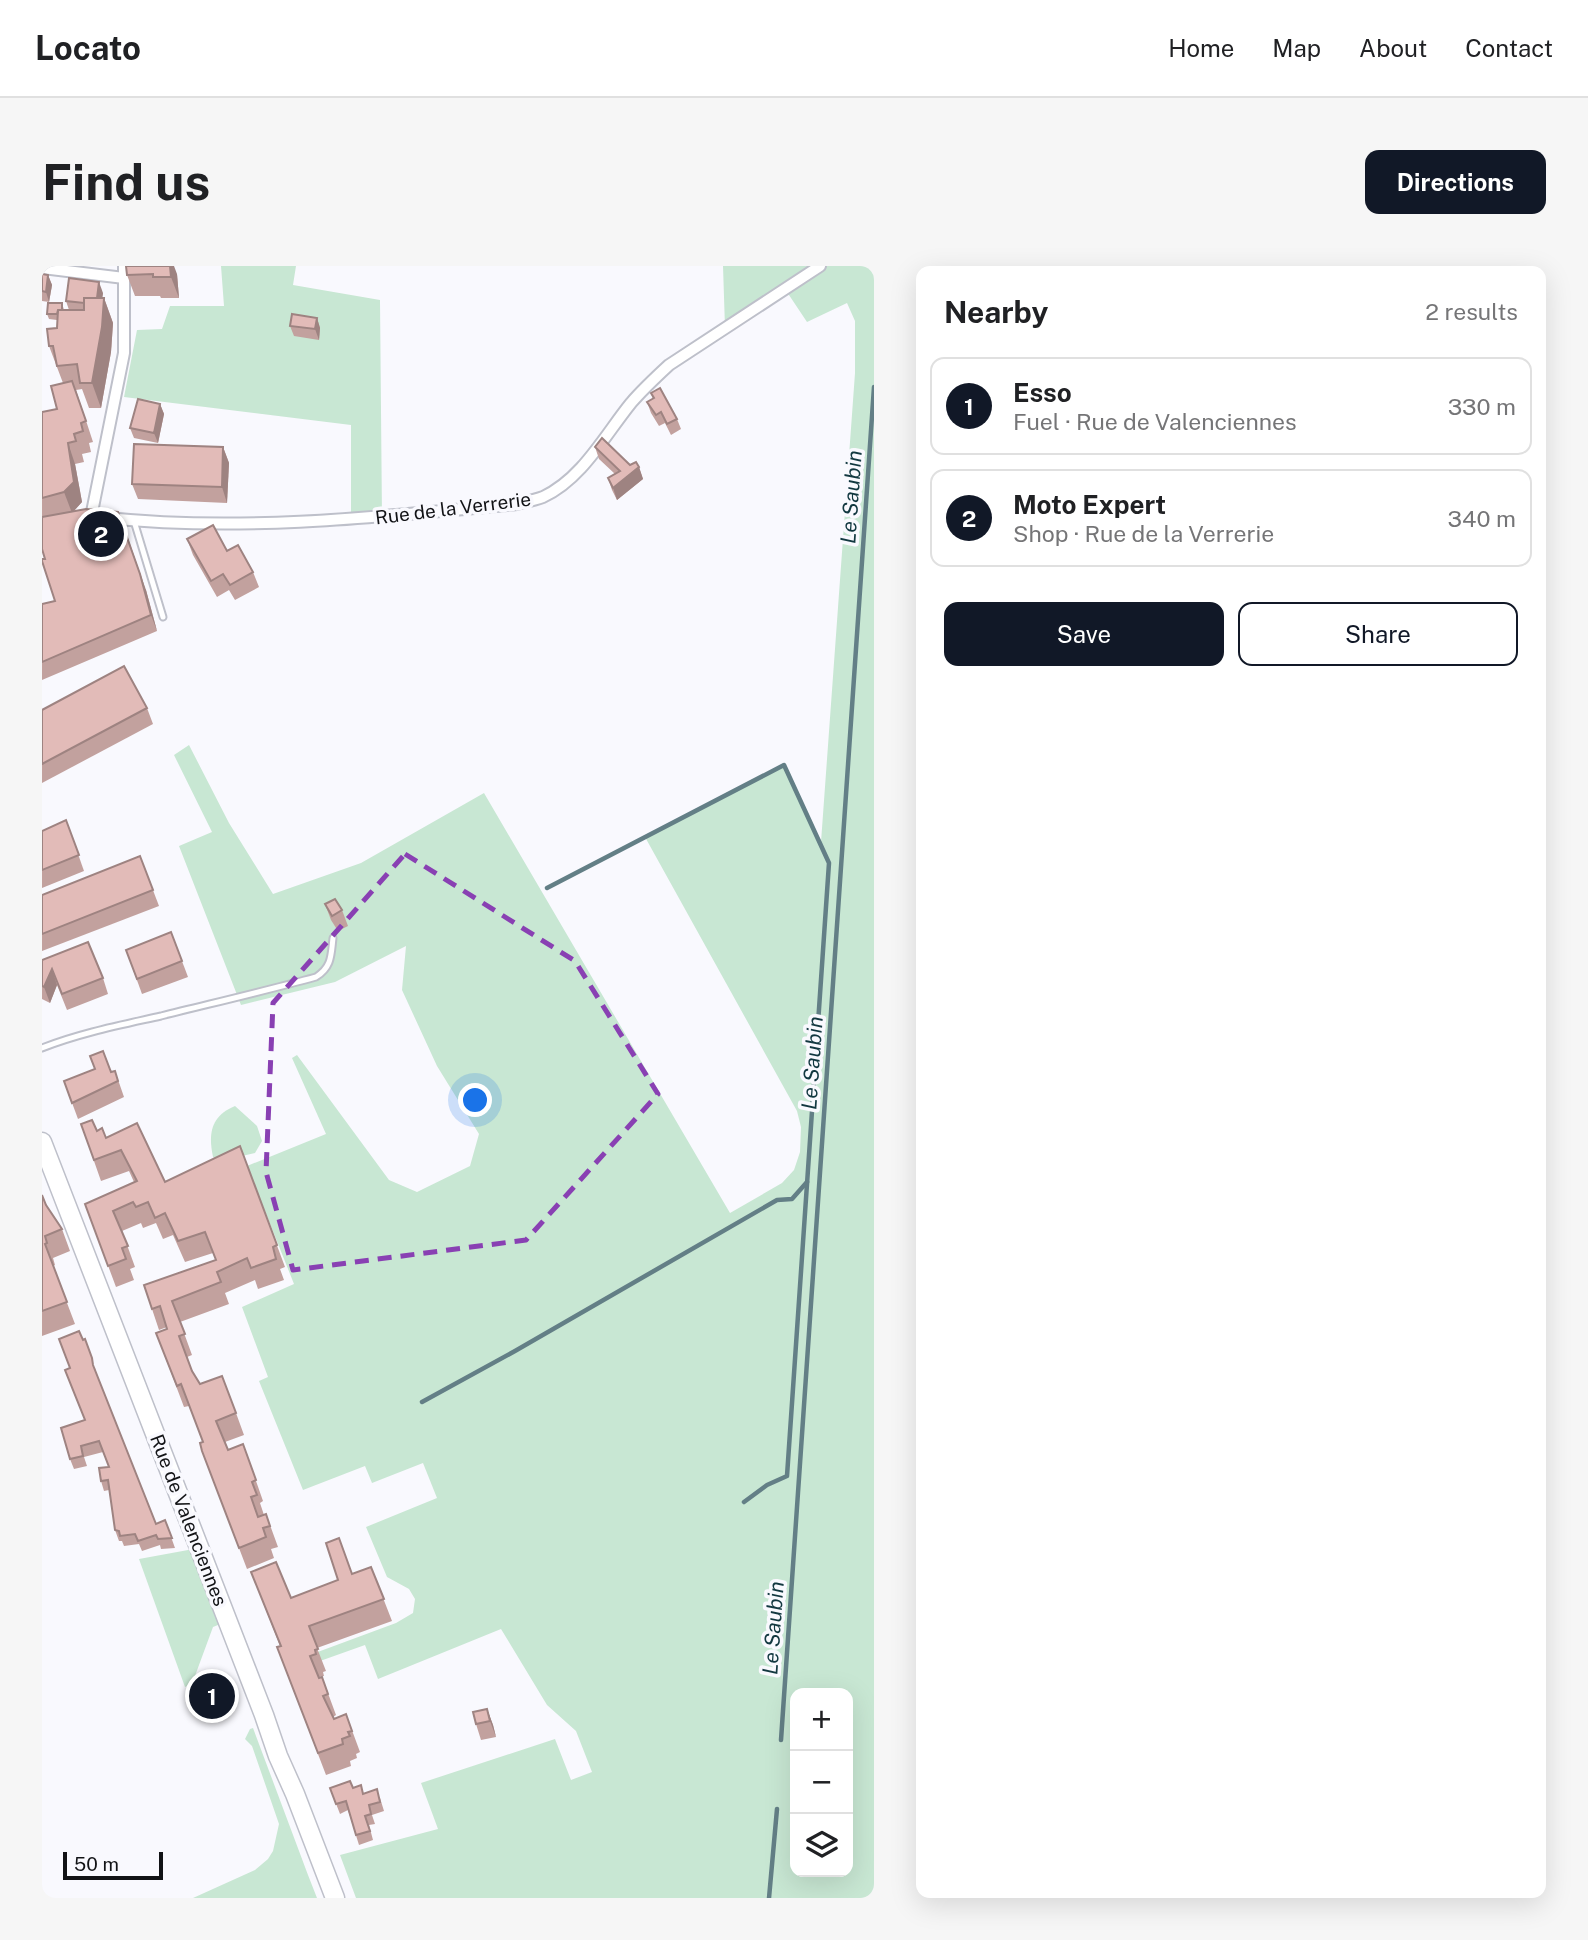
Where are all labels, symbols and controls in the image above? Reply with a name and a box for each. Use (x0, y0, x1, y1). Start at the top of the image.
text: Locato (35, 29, 141, 67)
text: Home (1168, 34, 1234, 62)
text: Map (1272, 34, 1321, 62)
text: About (1359, 34, 1427, 62)
text: Contact (1465, 34, 1553, 62)
button: Directions (1365, 150, 1546, 214)
text: Find us (42, 153, 210, 211)
text: Nearby (944, 294, 1048, 330)
text: 2 results (1425, 298, 1518, 325)
text: Esso (1013, 377, 1072, 408)
text: 1 (964, 393, 974, 420)
text: 330 m (1448, 393, 1516, 420)
text: Fuel · Rue de Valenciennes (1013, 408, 1297, 435)
water label: Le Saubin (835, 449, 867, 545)
street label: Rue de la Verrerie (374, 488, 532, 528)
text: Moto Expert (1013, 489, 1166, 520)
text: 2 (962, 505, 976, 532)
text: 340 m (1448, 505, 1516, 532)
pin: 2 (78, 508, 124, 560)
text: Shop · Rue de la Verrerie (1013, 520, 1274, 547)
button: Save (944, 602, 1224, 666)
button: Share (1238, 602, 1518, 666)
water label: Le Saubin (796, 1015, 828, 1111)
your location (458, 1083, 492, 1117)
street label: Rue de Valenciennes (146, 1431, 232, 1609)
water label: Le Saubin (757, 1580, 789, 1676)
pin: 1 (189, 1670, 235, 1722)
map controls (790, 1688, 853, 1877)
button: + (790, 1688, 853, 1751)
button: − (790, 1751, 853, 1814)
button: layers (790, 1814, 853, 1877)
scale bar (63, 1849, 163, 1881)
text: 50 m (74, 1853, 119, 1875)

